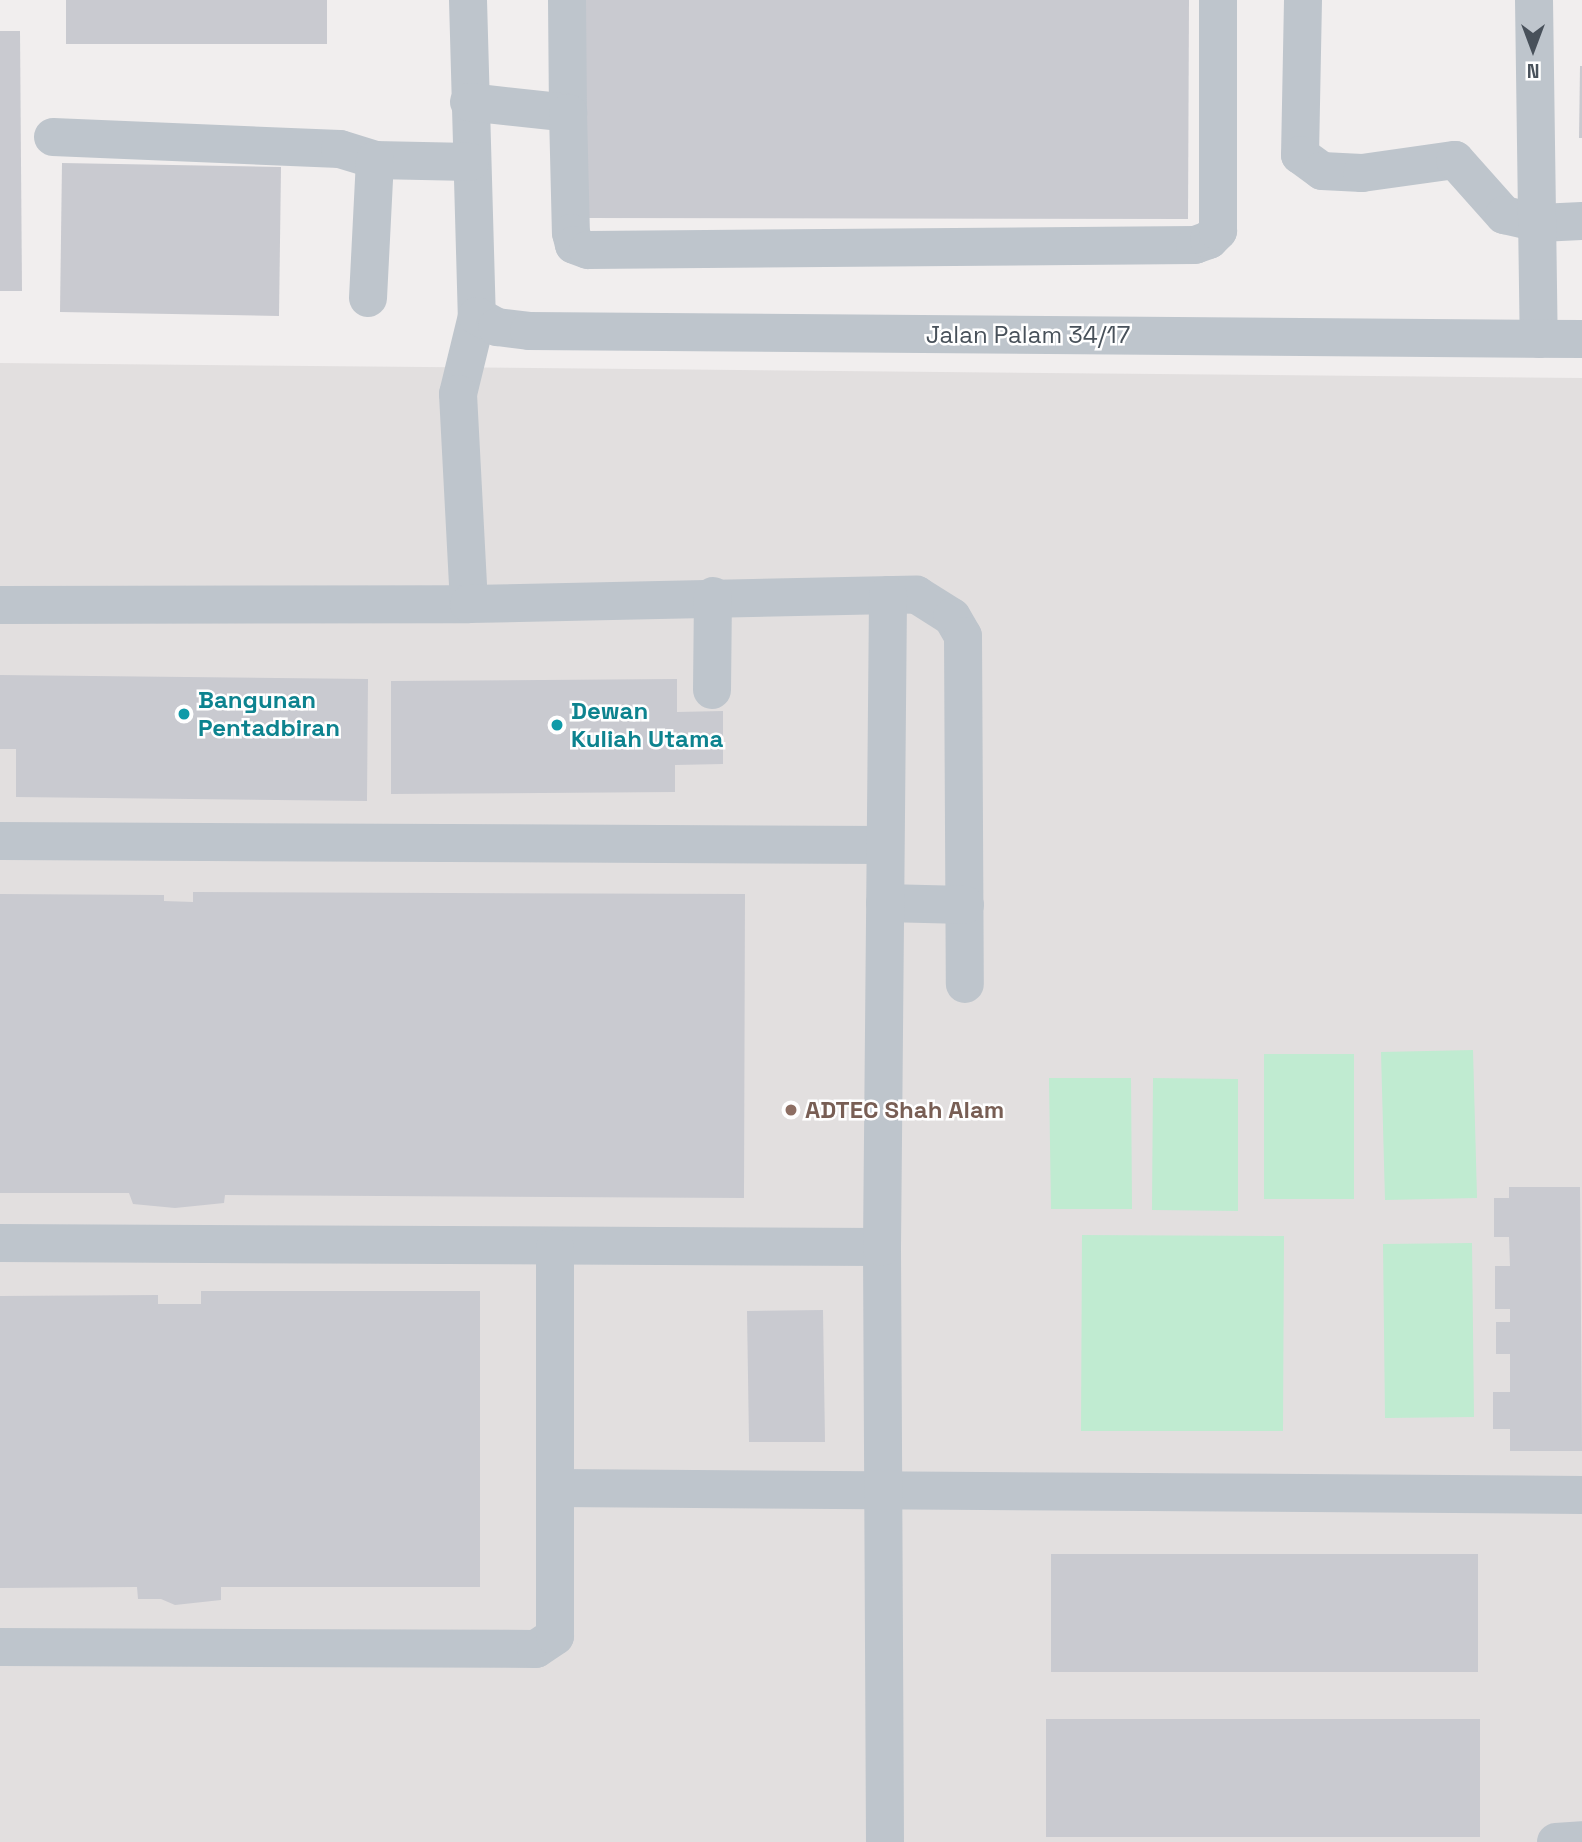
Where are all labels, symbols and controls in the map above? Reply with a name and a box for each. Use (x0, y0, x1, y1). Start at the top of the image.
north arrow (1498, 14, 1568, 84)
text: N (1527, 58, 1539, 83)
street label: Jalan Palam 34/17 (926, 321, 1130, 349)
place label: Bangunan Pentadbiran (198, 686, 340, 742)
place label: Dewan Kuliah Utama (571, 697, 723, 753)
marker: Bangunan Pentadbiran (176, 706, 192, 722)
marker: Dewan Kuliah Utama (549, 717, 565, 733)
place label: ADTEC Shah Alam (805, 1096, 1005, 1124)
marker: ADTEC Shah Alam (783, 1102, 799, 1118)

